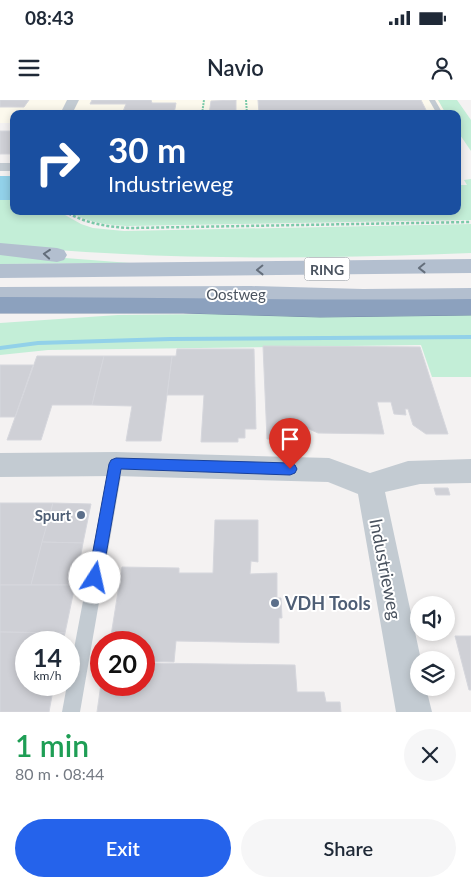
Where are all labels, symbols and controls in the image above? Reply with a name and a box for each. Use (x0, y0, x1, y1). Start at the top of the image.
text: 08:43 (25, 6, 74, 29)
icon: menu (15, 54, 43, 82)
text: Navio (207, 54, 264, 81)
icon: person (428, 54, 456, 82)
text: 30 m (108, 128, 186, 170)
icon: right (25, 130, 90, 195)
text: Industrieweg (108, 170, 233, 197)
one-way arrow (43, 249, 51, 260)
road number: RING (304, 257, 350, 280)
one-way arrow (418, 263, 426, 273)
one-way arrow (256, 265, 264, 275)
street label: Oostweg (206, 285, 266, 303)
pin (269, 418, 311, 469)
icon: arrive (276, 425, 304, 453)
place label: Spurt (35, 506, 71, 524)
marker: Spurt (75, 509, 87, 521)
street label: Industrieweg (365, 517, 407, 621)
position arrow (68, 551, 120, 603)
place label: VDH Tools (284, 592, 371, 614)
map controls (410, 596, 455, 696)
button: sound (410, 596, 455, 641)
marker: VDH Tools (269, 597, 281, 609)
speed limit sign: 20 (90, 631, 155, 696)
text: 14 (33, 642, 62, 672)
button: layers (410, 651, 455, 696)
text: km/h (33, 668, 62, 683)
text: 1 min (15, 727, 89, 763)
button: close (404, 729, 456, 781)
text: 80 m · 08:44 (15, 764, 104, 783)
button: Exit (15, 819, 231, 877)
button: Share (241, 819, 456, 877)

